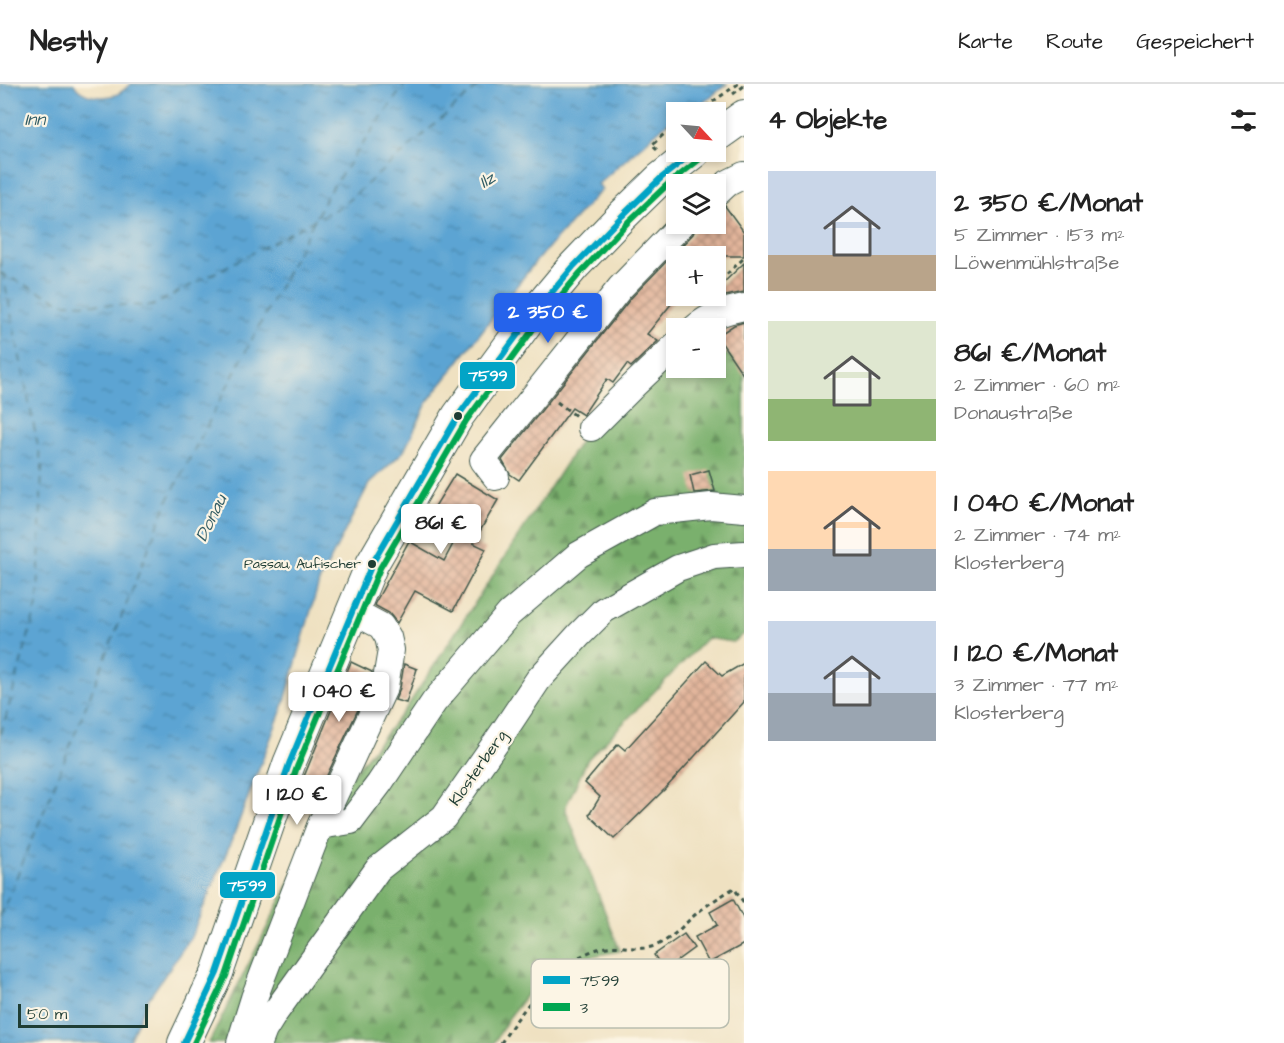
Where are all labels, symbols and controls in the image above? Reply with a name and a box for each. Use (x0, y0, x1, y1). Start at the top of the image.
text: Nestly (30, 22, 108, 61)
text: Karte (958, 27, 1013, 56)
text: Route (1046, 27, 1103, 56)
text: Gespeichert (1136, 27, 1254, 56)
north arrow (666, 102, 726, 162)
map controls (666, 102, 726, 378)
text: 4 Objekte (768, 102, 887, 138)
icon: filters (1227, 104, 1260, 137)
water label: Inn (25, 107, 47, 132)
water label: Ilz (474, 165, 501, 194)
button: layers (666, 174, 726, 234)
text: 2 350 €/Monat (954, 185, 1143, 221)
icon: home (816, 195, 888, 267)
text: 5 Zimmer · 153 m² (954, 221, 1125, 249)
button: + (666, 246, 726, 306)
text: Löwenmühlstraße (954, 249, 1119, 277)
pin: 2 350 € (493, 293, 603, 344)
text: 2 350 € (508, 298, 588, 326)
button: − (666, 318, 726, 378)
text: 861 €/Monat (954, 335, 1106, 371)
icon: home (816, 345, 888, 417)
line badge: 7599 (459, 361, 516, 390)
text: 7599 (467, 365, 508, 387)
text: 2 Zimmer · 60 m² (954, 371, 1120, 399)
text: Donaustraße (954, 399, 1073, 427)
unlabelled marker (452, 410, 464, 422)
text: 1 040 €/Monat (954, 485, 1134, 521)
water label: Donau (189, 490, 233, 546)
icon: home (816, 495, 888, 567)
pin: 861 € (399, 504, 483, 555)
text: 861 € (415, 509, 467, 537)
text: 2 Zimmer · 74 m² (954, 521, 1121, 549)
text: Klosterberg (954, 549, 1064, 577)
place label: Passau, Aufischer (244, 554, 361, 574)
marker: Passau, Aufischer (366, 558, 378, 570)
text: 1 120 €/Monat (954, 635, 1118, 671)
icon: home (816, 645, 888, 717)
text: 3 Zimmer · 77 m² (954, 671, 1118, 699)
pin: 1 040 € (284, 672, 394, 723)
text: 1 040 € (302, 677, 376, 705)
text: Klosterberg (954, 699, 1064, 727)
street label: Klosterberg (444, 726, 513, 811)
pin: 1 120 € (242, 775, 352, 826)
text: 1 120 € (266, 780, 328, 808)
line badge: 7599 (219, 871, 276, 899)
text: 7599 (226, 875, 267, 897)
legend (531, 959, 729, 1028)
text: 7599 (580, 970, 619, 992)
text: 3 (580, 997, 588, 1019)
scale bar (18, 1001, 148, 1028)
text: 50 m (27, 1003, 67, 1025)

